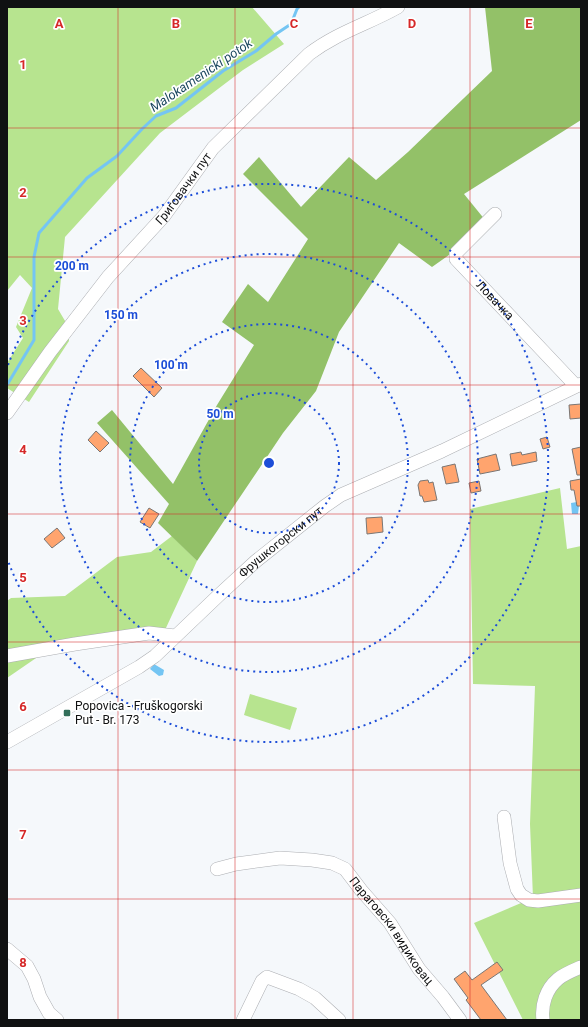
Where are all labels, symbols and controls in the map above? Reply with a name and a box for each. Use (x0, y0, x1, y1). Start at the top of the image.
text: A (55, 16, 64, 31)
text: B (172, 16, 180, 31)
text: C (290, 16, 299, 31)
text: D (408, 16, 416, 31)
text: E (525, 16, 533, 31)
water label: Malokamenicki potok (147, 35, 256, 115)
text: 1 (19, 57, 27, 72)
street label: Григовачки пут (153, 150, 215, 227)
text: 2 (19, 185, 27, 200)
text: 200 m (55, 259, 89, 273)
street label: Ловачка (473, 278, 517, 323)
text: 150 m (104, 308, 138, 322)
text: 3 (19, 313, 27, 328)
text: 100 m (154, 358, 188, 372)
text: 50 m (206, 407, 234, 421)
text: 4 (19, 442, 27, 457)
centre of rings (262, 456, 276, 470)
street label: Фрушкогорски пут (236, 504, 326, 580)
text: 5 (19, 570, 27, 585)
text: 6 (19, 699, 27, 714)
place label: Popovica - Fruškogorski Put - Br. 173 (75, 699, 203, 727)
marker: Popovica - Fruškogorski Put - Br. 173 (62, 708, 72, 718)
text: 7 (19, 827, 27, 842)
street label: Параговски видиковац (346, 874, 436, 987)
text: 8 (19, 955, 27, 970)

